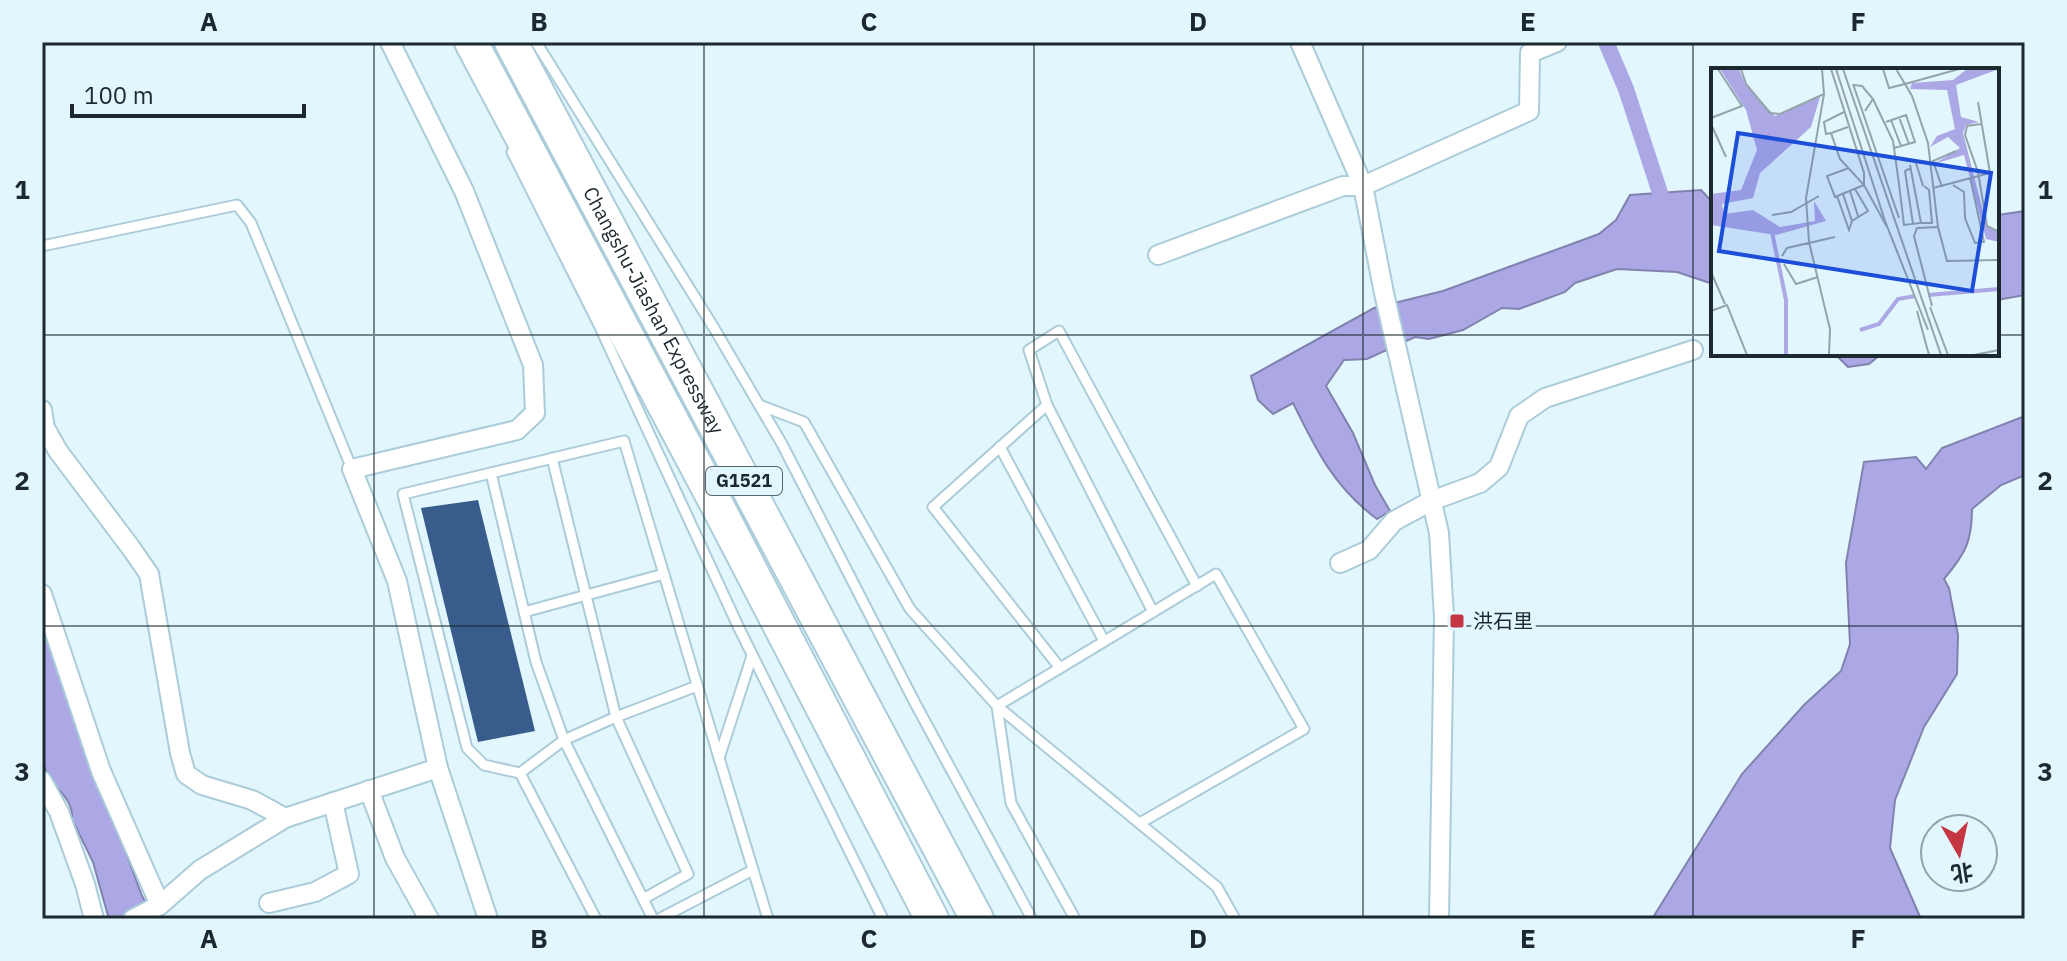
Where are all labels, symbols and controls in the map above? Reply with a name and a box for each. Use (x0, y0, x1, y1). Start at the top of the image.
text: A (200, 4, 218, 38)
text: B (530, 4, 548, 38)
text: C (861, 4, 878, 38)
text: D (1189, 4, 1207, 38)
text: E (1520, 4, 1536, 38)
text: F (1850, 4, 1866, 38)
scale bar (72, 68, 304, 118)
inset map (1711, 68, 1999, 356)
text: 100 m (84, 79, 154, 111)
text: 1 (14, 172, 30, 206)
text: 1 (2037, 172, 2053, 206)
street label: Changshu-Jiashan Expressway (577, 182, 731, 439)
text: 2 (14, 463, 30, 497)
text: 2 (2037, 463, 2053, 497)
road number: G1521 (706, 467, 782, 495)
place label: 洪石里 (1473, 607, 1533, 634)
marker: 洪石里 (1448, 612, 1466, 630)
text: 3 (14, 754, 30, 788)
text: 3 (2037, 754, 2053, 788)
north arrow (1919, 813, 1999, 893)
text: 北 (1949, 857, 1975, 889)
text: A (200, 921, 218, 955)
text: B (530, 921, 548, 955)
text: C (861, 921, 878, 955)
text: D (1189, 921, 1207, 955)
text: E (1520, 921, 1536, 955)
text: F (1850, 921, 1866, 955)

